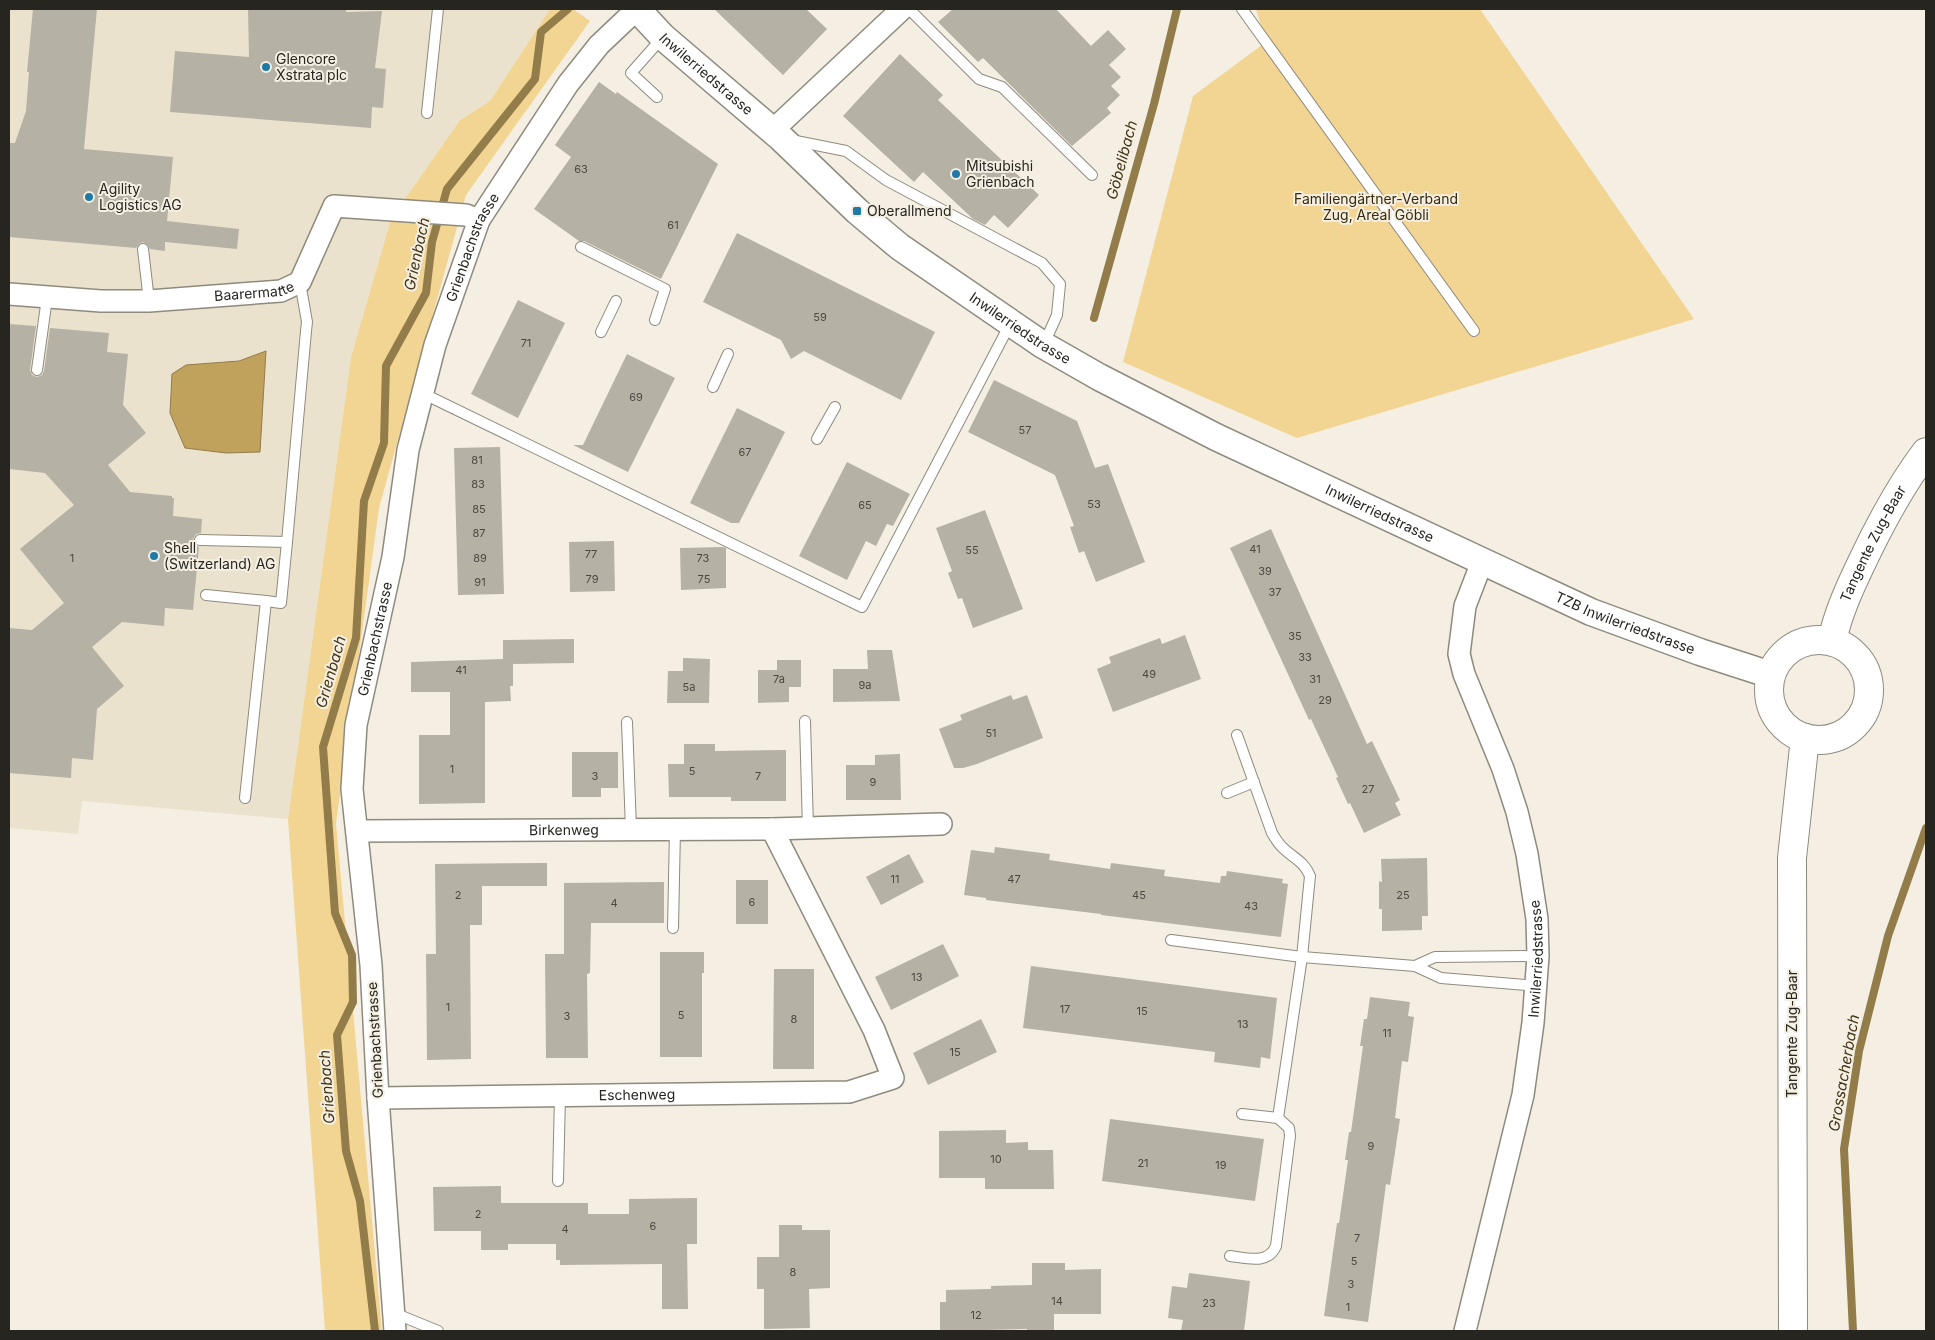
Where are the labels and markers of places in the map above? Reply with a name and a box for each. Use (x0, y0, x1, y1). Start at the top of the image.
place label: Glencore Xstrata plc (276, 50, 347, 83)
marker: Glencore Xstrata plc (260, 61, 272, 73)
place label: Mitsubishi Grienbach (966, 157, 1035, 190)
marker: Mitsubishi Grienbach (950, 168, 962, 180)
place label: Agility Logistics AG (99, 180, 182, 213)
marker: Agility Logistics AG (83, 191, 95, 203)
place label: Oberallmend (867, 202, 952, 219)
marker: Oberallmend (851, 205, 863, 217)
place label: Shell (Switzerland) AG (164, 539, 275, 572)
marker: Shell (Switzerland) AG (148, 550, 160, 562)

